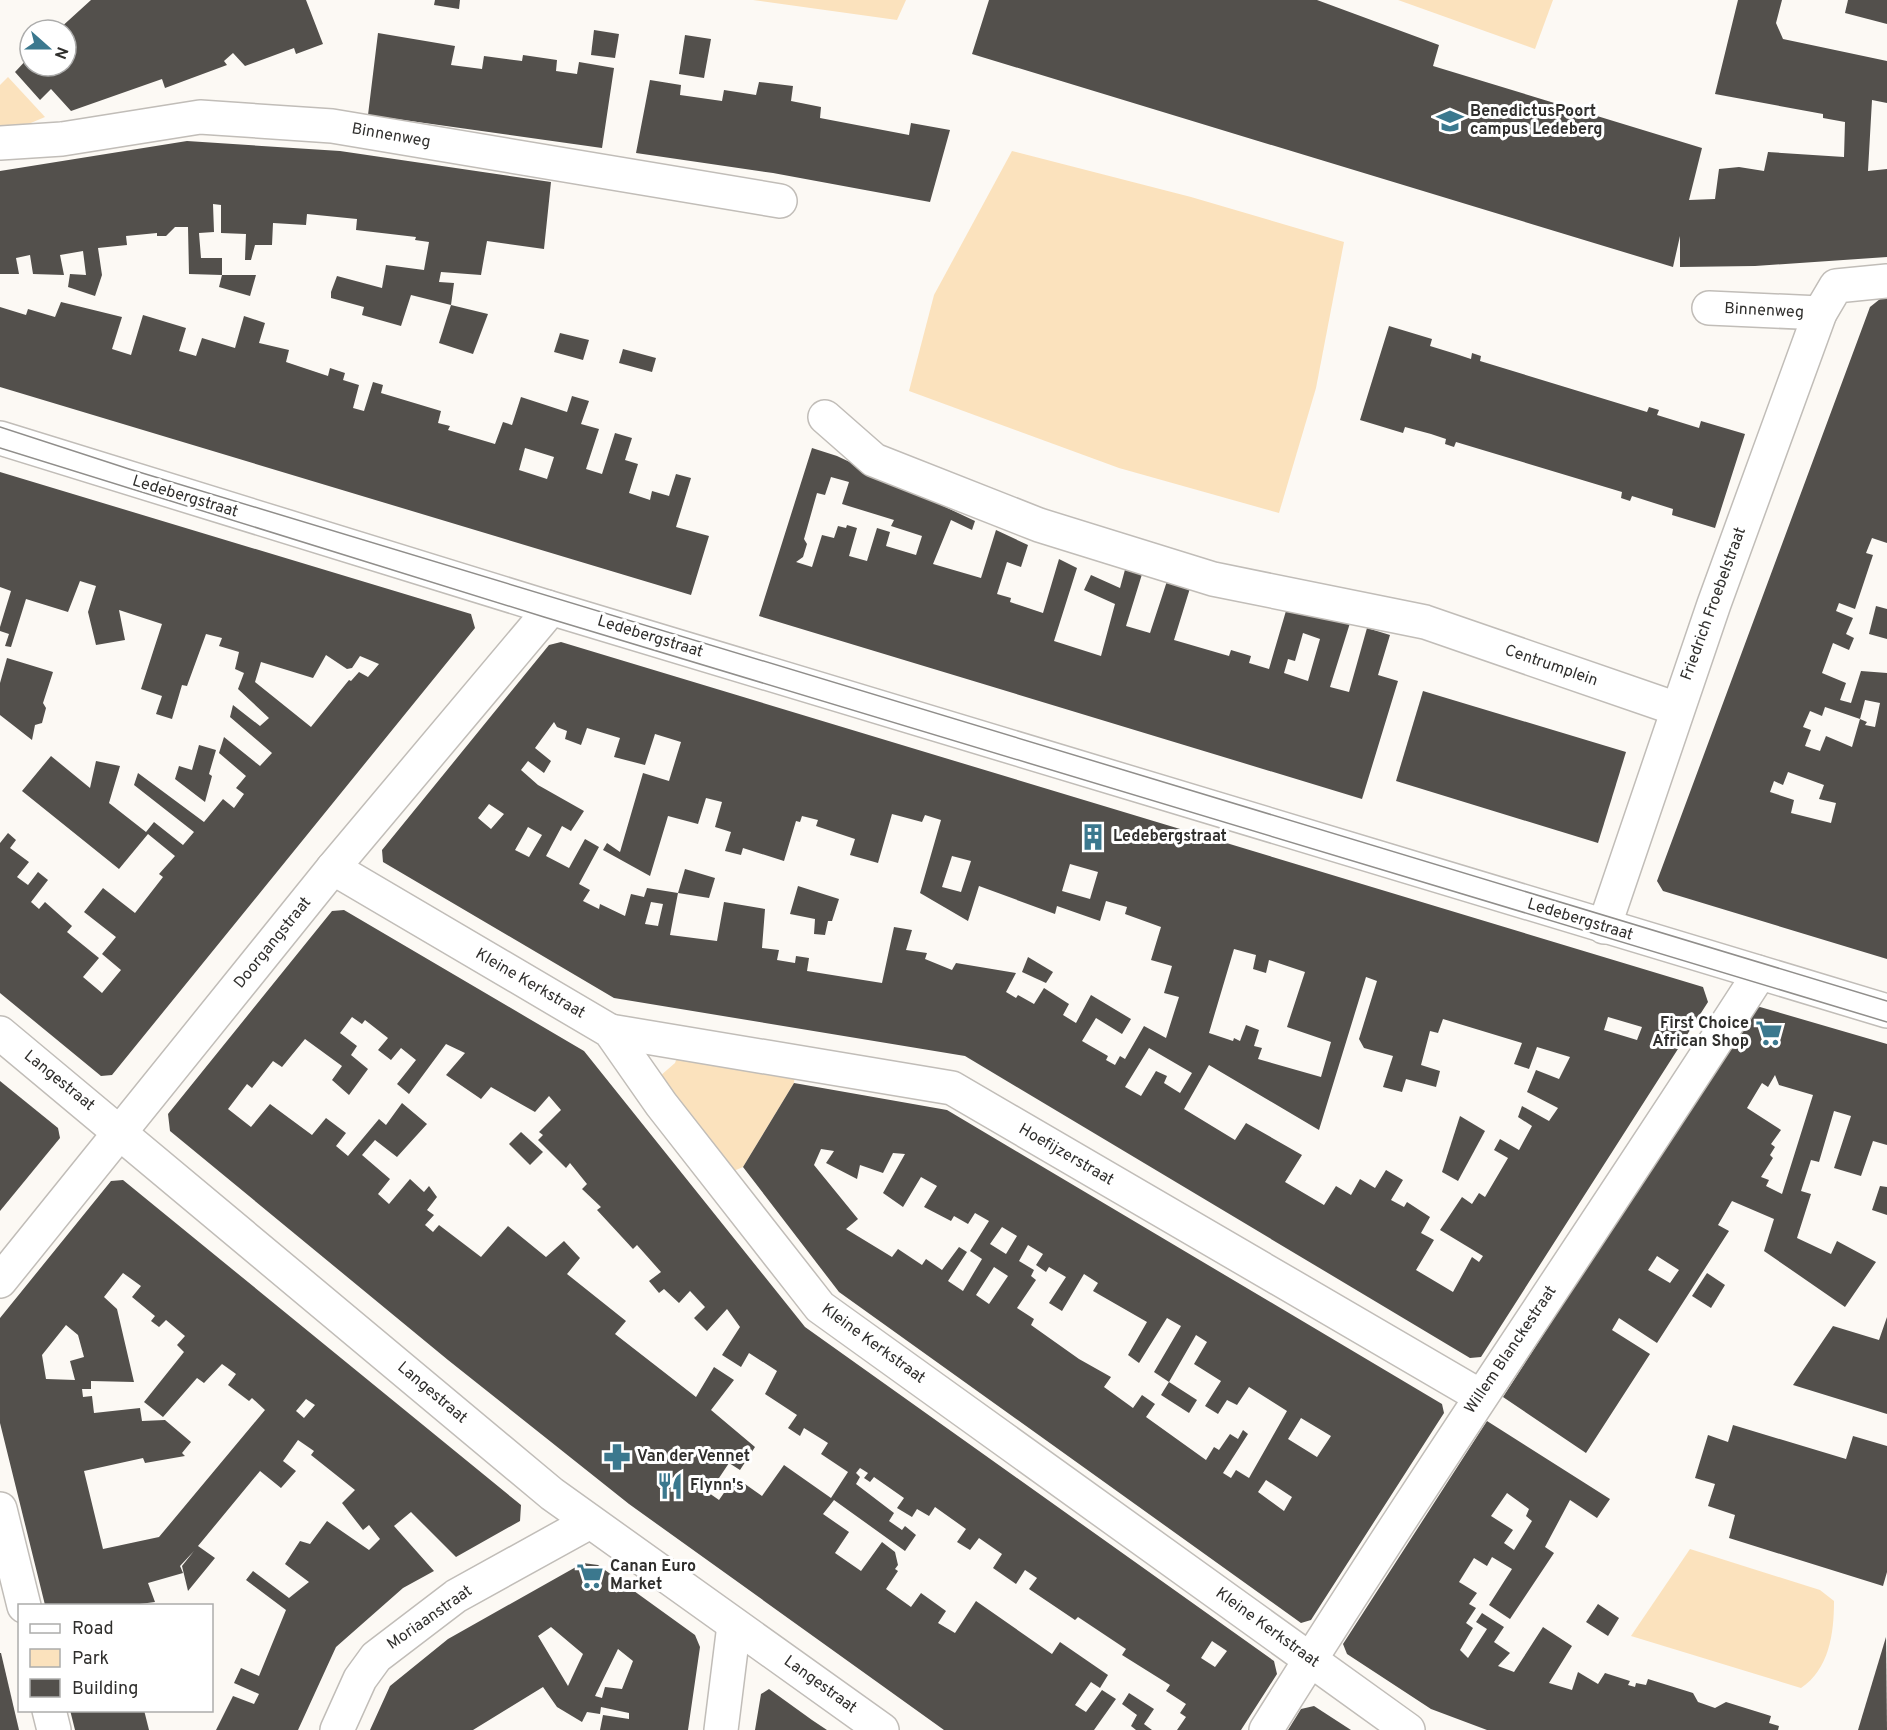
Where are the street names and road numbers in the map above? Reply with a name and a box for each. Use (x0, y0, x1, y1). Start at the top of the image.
street label: Binnenweg (350, 119, 432, 153)
street label: Binnenweg (1724, 299, 1804, 323)
street label: Ledebergstraat (130, 471, 240, 523)
street label: Friedrich Froebelstraat (1677, 525, 1751, 683)
street label: Ledebergstraat (595, 611, 705, 663)
street label: Centrumplein (1502, 641, 1600, 691)
street label: Doorgangstraat (230, 893, 316, 993)
street label: Ledebergstraat (1525, 894, 1635, 946)
street label: Kleine Kerkstraat (471, 944, 589, 1024)
street label: Langestraat (19, 1046, 99, 1116)
street label: Hoefijzerstraat (1015, 1120, 1117, 1190)
street label: Willem Blanckestraat (1461, 1282, 1561, 1418)
street label: Kleine Kerkstraat (817, 1300, 929, 1388)
street label: Langestraat (393, 1358, 471, 1428)
street label: Moriaanstraat (384, 1581, 476, 1655)
street label: Kleine Kerkstraat (1211, 1584, 1323, 1672)
street label: Langestraat (780, 1652, 860, 1718)

